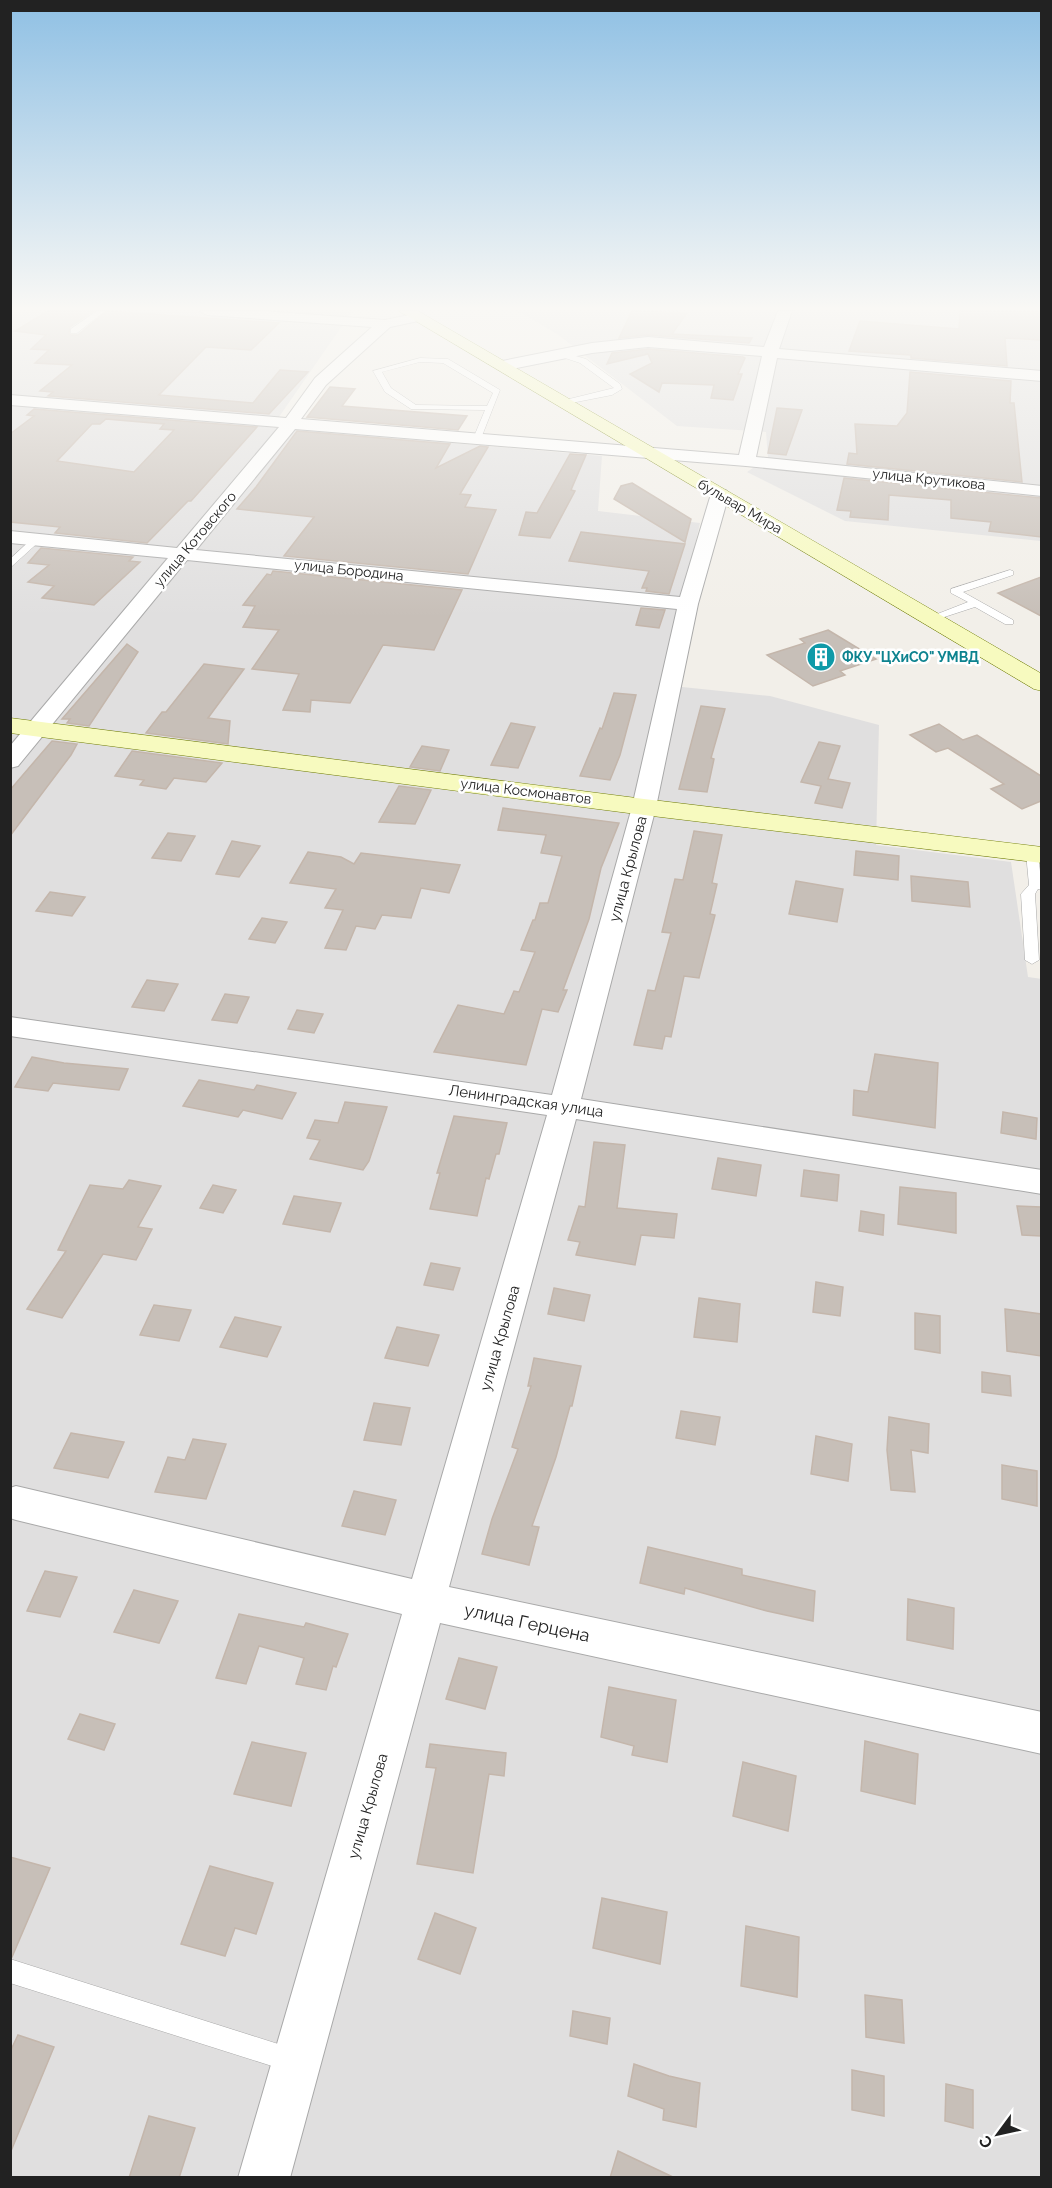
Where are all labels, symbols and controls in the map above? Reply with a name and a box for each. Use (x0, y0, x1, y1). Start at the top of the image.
street label: улица Крутикова (872, 465, 986, 493)
street label: бульвар Мира (695, 475, 785, 537)
street label: улица Котовского (151, 488, 239, 590)
street label: улица Бородина (294, 556, 404, 584)
building icon: ФКУ "ЦХиСО" УМВД (805, 641, 837, 673)
place label: ФКУ "ЦХиСО" УМВД (842, 649, 979, 665)
street label: улица Космонавтов (460, 775, 592, 807)
street label: улица Крылова (605, 814, 651, 924)
street label: Ленинградская улица (447, 1081, 605, 1121)
street label: улица Крылова (476, 1283, 524, 1393)
street label: улица Герцена (462, 1599, 592, 1646)
street label: улица Крылова (344, 1751, 392, 1861)
north arrow (968, 2104, 1028, 2164)
text: С (975, 2132, 997, 2152)

